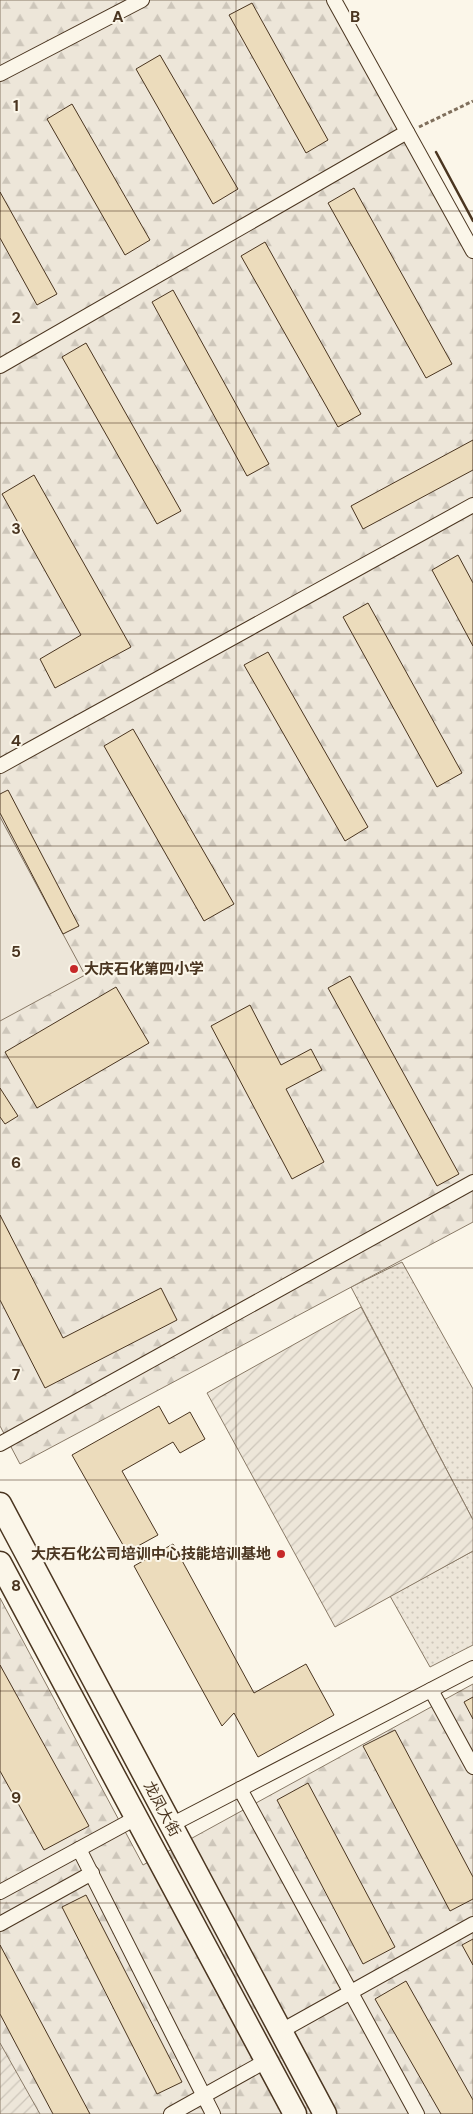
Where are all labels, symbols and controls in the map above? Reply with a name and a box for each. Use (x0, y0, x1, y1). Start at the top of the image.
text: A (112, 6, 124, 27)
text: B (350, 6, 360, 27)
text: 1 (13, 95, 19, 116)
text: 2 (11, 307, 21, 328)
text: 3 (11, 518, 21, 539)
text: 4 (11, 730, 21, 751)
text: 5 (11, 941, 21, 962)
place label: 大庆石化第四小学 (84, 959, 204, 979)
marker: 大庆石化第四小学 (68, 963, 80, 975)
text: 6 (11, 1152, 21, 1173)
text: 7 (12, 1364, 21, 1385)
place label: 大庆石化公司培训中心技能培训基地 (31, 1544, 271, 1564)
marker: 大庆石化公司培训中心技能培训基地 (275, 1548, 287, 1560)
text: 8 (11, 1575, 21, 1596)
street label: 龙凤大街 (139, 1778, 185, 1840)
text: 9 (11, 1787, 21, 1808)

